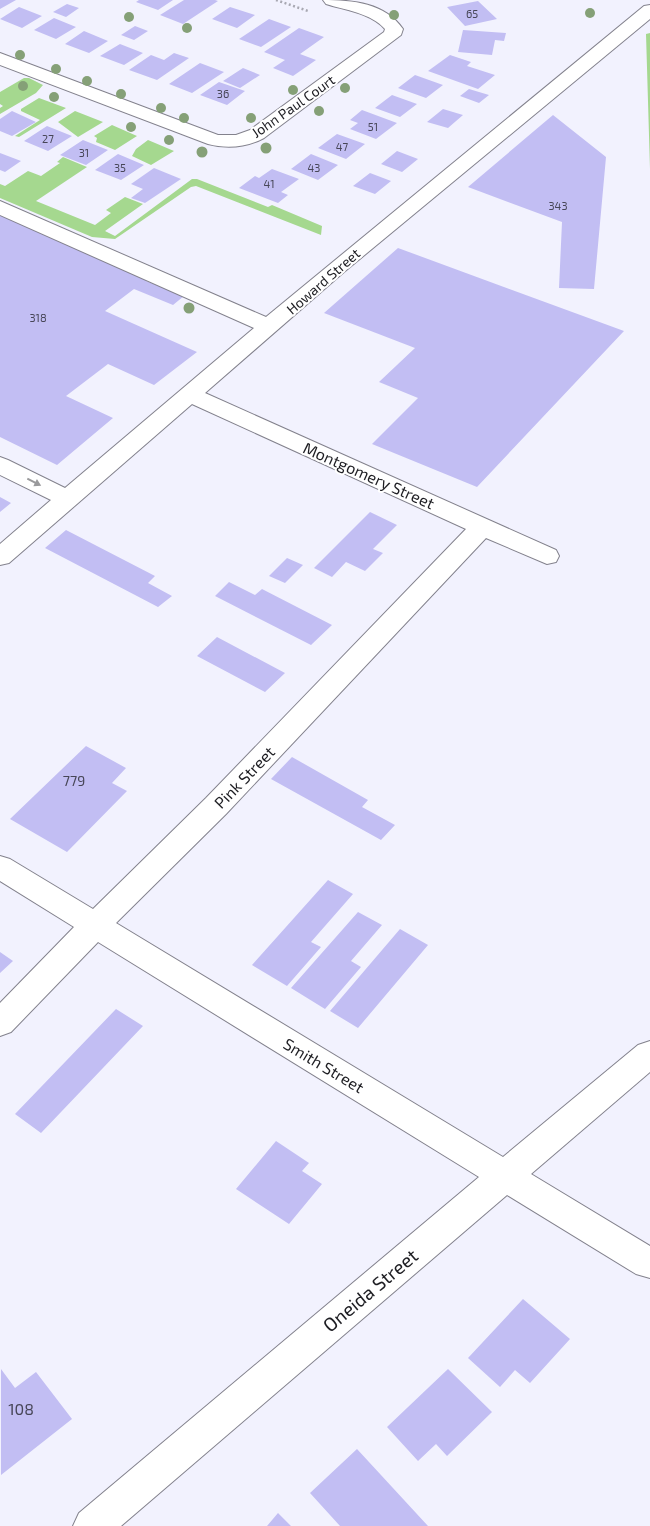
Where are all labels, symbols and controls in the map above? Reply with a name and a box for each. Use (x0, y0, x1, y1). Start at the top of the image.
house number: 65 (466, 7, 478, 20)
street label: John Paul Court (248, 71, 338, 141)
house number: 36 (217, 87, 229, 100)
house number: 51 (368, 120, 378, 133)
house number: 27 (42, 132, 54, 145)
house number: 47 (336, 140, 349, 153)
house number: 31 (79, 146, 89, 159)
house number: 35 (114, 161, 126, 174)
house number: 43 (308, 161, 320, 174)
house number: 41 (263, 177, 275, 190)
house number: 343 (549, 199, 568, 212)
street label: Howard Street (283, 244, 363, 318)
house number: 318 (29, 311, 47, 324)
street label: Montgomery Street (300, 438, 438, 512)
one-way arrow (27, 478, 41, 486)
street label: Pink Street (210, 742, 278, 812)
house number: 779 (63, 772, 85, 789)
street label: Smith Street (280, 1034, 368, 1096)
street label: Oneida Street (318, 1244, 422, 1336)
house number: 108 (8, 1399, 34, 1418)

